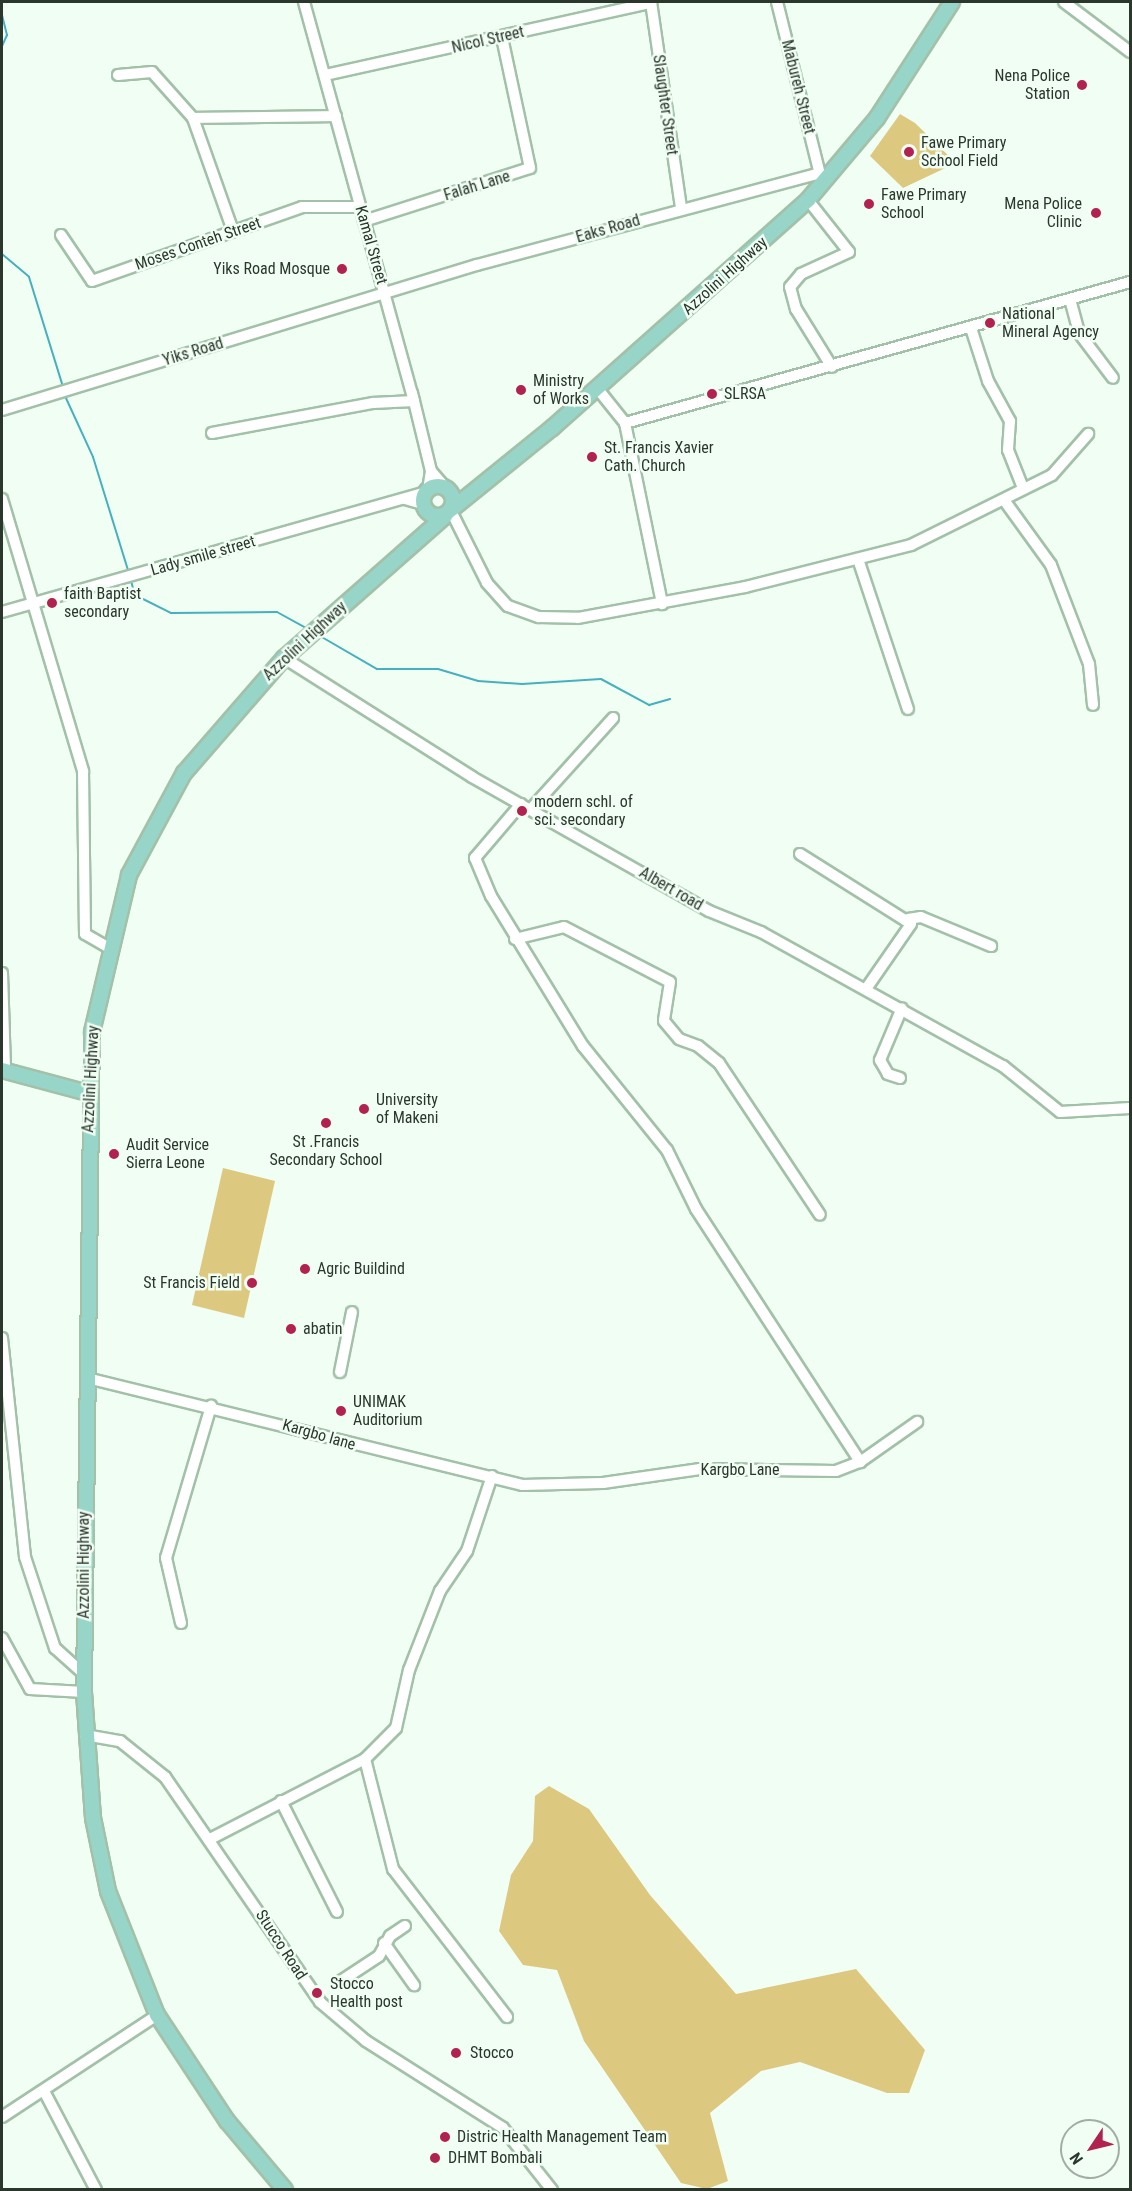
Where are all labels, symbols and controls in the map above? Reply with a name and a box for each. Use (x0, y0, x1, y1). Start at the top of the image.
street label: Nicol Street (450, 22, 526, 58)
street label: Mabureh Street (777, 38, 819, 136)
street label: Slaughter Street (648, 54, 682, 156)
place label: Nena Police Station (994, 66, 1070, 104)
marker: Nena Police Station (1075, 78, 1089, 92)
place label: Fawe Primary School Field (921, 133, 1006, 171)
marker: Fawe Primary School Field (902, 145, 916, 159)
street label: Falah Lane (442, 167, 512, 205)
place label: Fawe Primary School (881, 185, 966, 223)
place label: Mena Police Clinic (1004, 194, 1082, 232)
marker: Fawe Primary School (862, 197, 876, 211)
street label: Kamal Street (351, 203, 391, 287)
marker: Mena Police Clinic (1087, 204, 1105, 222)
street label: Eaks Road (574, 211, 642, 247)
street label: Moses Conteh Street (133, 213, 263, 275)
street label: Azzolini Highway (679, 233, 771, 319)
place label: Yiks Road Mosque (213, 259, 330, 279)
marker: Yiks Road Mosque (335, 262, 349, 276)
place label: National Mineral Agency (1002, 304, 1099, 342)
marker: National Mineral Agency (983, 316, 997, 330)
street label: Yiks Road (160, 334, 226, 370)
place label: Ministry of Works (533, 371, 589, 409)
marker: Ministry of Works (514, 383, 528, 397)
place label: SLRSA (724, 384, 766, 404)
marker: SLRSA (705, 387, 719, 401)
place label: St. Francis Xavier Cath. Church (604, 438, 714, 476)
marker: St. Francis Xavier Cath. Church (585, 450, 599, 464)
street label: Lady smile street (148, 532, 258, 580)
place label: faith Baptist secondary (64, 584, 141, 622)
marker: faith Baptist secondary (45, 596, 59, 610)
street label: Azzolini Highway (259, 597, 351, 685)
place label: modern schl. of sci. secondary (534, 792, 633, 830)
marker: modern schl. of sci. secondary (515, 804, 529, 818)
street label: Albert road (636, 863, 706, 915)
street label: Azzolini Highway (79, 1025, 103, 1133)
place label: University of Makeni (376, 1090, 438, 1128)
marker: University of Makeni (357, 1102, 371, 1116)
marker: St .Francis Secondary School (319, 1116, 333, 1130)
place label: St .Francis Secondary School (269, 1132, 383, 1170)
place label: Audit Service Sierra Leone (126, 1135, 209, 1173)
marker: Audit Service Sierra Leone (107, 1147, 121, 1161)
place label: Agric Buildind (317, 1259, 405, 1279)
marker: Agric Buildind (298, 1262, 312, 1276)
place label: St Francis Field (143, 1273, 240, 1293)
marker: St Francis Field (245, 1276, 259, 1290)
place label: abatin (303, 1319, 342, 1339)
marker: abatin (284, 1322, 298, 1336)
place label: UNIMAK Auditorium (353, 1392, 422, 1430)
marker: UNIMAK Auditorium (334, 1404, 348, 1418)
street label: Kargbo lane (280, 1415, 358, 1455)
street label: Kargbo Lane (700, 1460, 780, 1480)
street label: Azzolini Highway (74, 1511, 94, 1619)
street label: Stucco Road (251, 1906, 311, 1984)
place label: Stocco Health post (330, 1974, 403, 2012)
marker: Stocco Health post (308, 1984, 326, 2002)
place label: Stocco (470, 2043, 514, 2063)
marker: Stocco (447, 2044, 465, 2062)
north arrow (1060, 2119, 1120, 2179)
place label: Distric Health Management Team (457, 2127, 667, 2147)
marker: Distric Health Management Team (438, 2130, 452, 2144)
place label: DHMT Bombali (448, 2148, 543, 2168)
marker: DHMT Bombali (426, 2149, 444, 2167)
text: N (1066, 2149, 1087, 2168)

